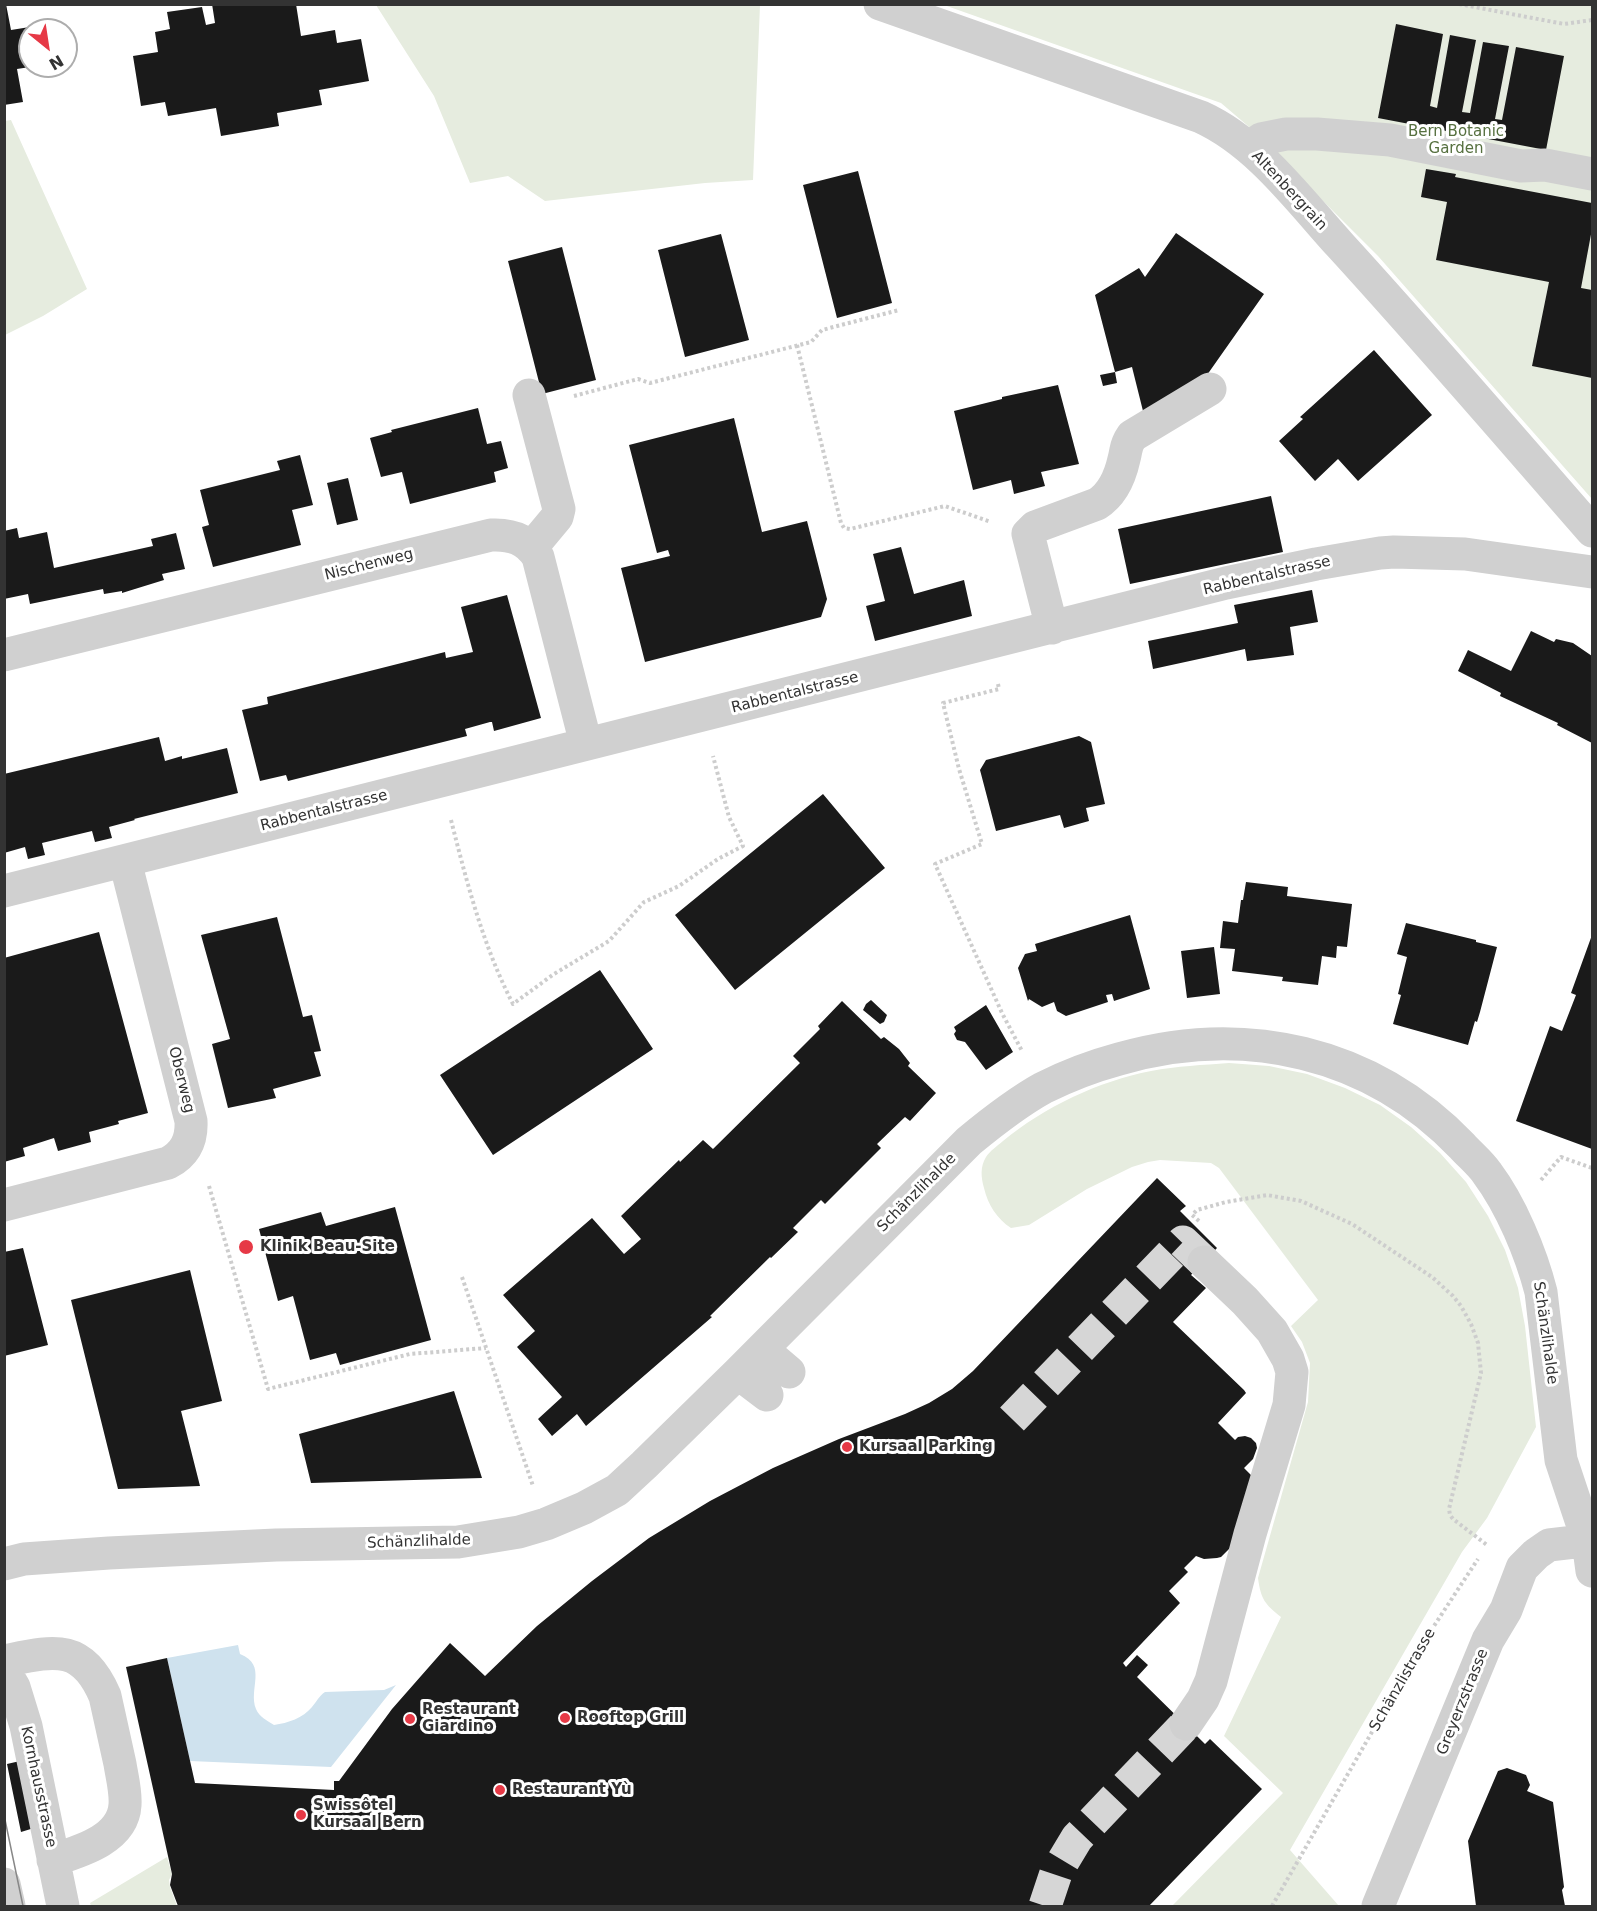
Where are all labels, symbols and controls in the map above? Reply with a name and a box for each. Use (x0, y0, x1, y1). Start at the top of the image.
north arrow (18, 18, 78, 78)
text: N (46, 51, 67, 74)
park label: Bern Botanic Garden (1408, 123, 1504, 158)
street label: Altenbergrain (1248, 147, 1330, 235)
street label: Nischenweg (323, 545, 415, 585)
street label: Rabbentalstrasse (1202, 553, 1332, 599)
street label: Rabbentalstrasse (730, 669, 860, 717)
street label: Rabbentalstrasse (259, 787, 389, 835)
street label: Oberweg (164, 1045, 198, 1115)
street label: Schänzlihalde (874, 1150, 960, 1236)
marker: Klinik Beau-Site (237, 1238, 255, 1256)
place label: Klinik Beau-Site (260, 1238, 395, 1256)
street label: Schänzlihalde (1529, 1280, 1561, 1386)
place label: Kursaal Parking (859, 1438, 993, 1456)
marker: Kursaal Parking (840, 1440, 854, 1454)
street label: Schänzlihalde (367, 1531, 471, 1553)
street label: Schänzlistrasse (1366, 1625, 1440, 1735)
street label: Greyerzstrasse (1434, 1646, 1492, 1758)
place label: Restaurant Giardino (422, 1701, 516, 1736)
place label: Rooftop Grill (577, 1709, 684, 1727)
marker: Rooftop Grill (558, 1711, 572, 1725)
marker: Restaurant Giardino (403, 1712, 417, 1726)
street label: Kornhausstrasse (16, 1725, 60, 1849)
place label: Restaurant Yù (512, 1781, 632, 1799)
marker: Restaurant Yù (493, 1783, 507, 1797)
place label: Swissôtel Kursaal Bern (313, 1797, 422, 1832)
marker: Swissôtel Kursaal Bern (294, 1808, 308, 1822)

